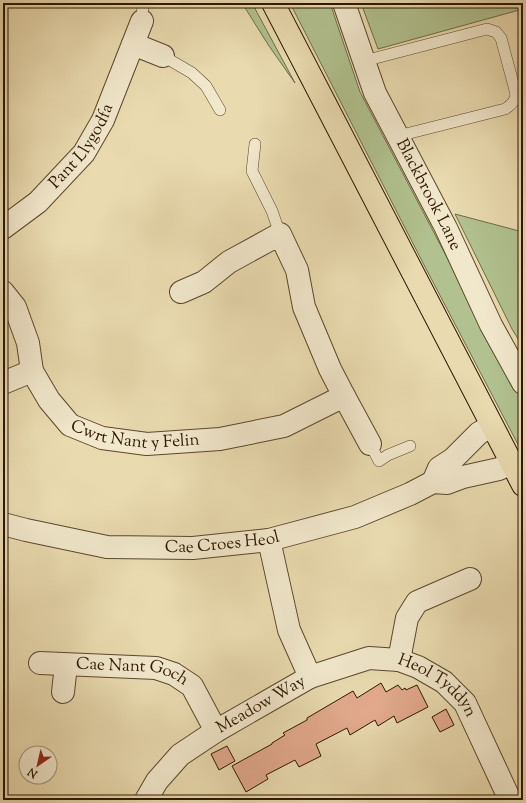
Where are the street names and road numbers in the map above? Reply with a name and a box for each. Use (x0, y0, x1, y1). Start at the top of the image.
street label: Pant Llygodfa (44, 100, 120, 195)
street label: Blackbrook Lane (389, 135, 467, 255)
street label: Cwrt Nant y Felin (67, 414, 200, 456)
street label: Cae Croes Heol (165, 526, 283, 560)
street label: Heol Tyddyn (394, 649, 482, 721)
street label: Cae Nant Goch (75, 653, 193, 692)
street label: Meadow Way (212, 670, 311, 740)

